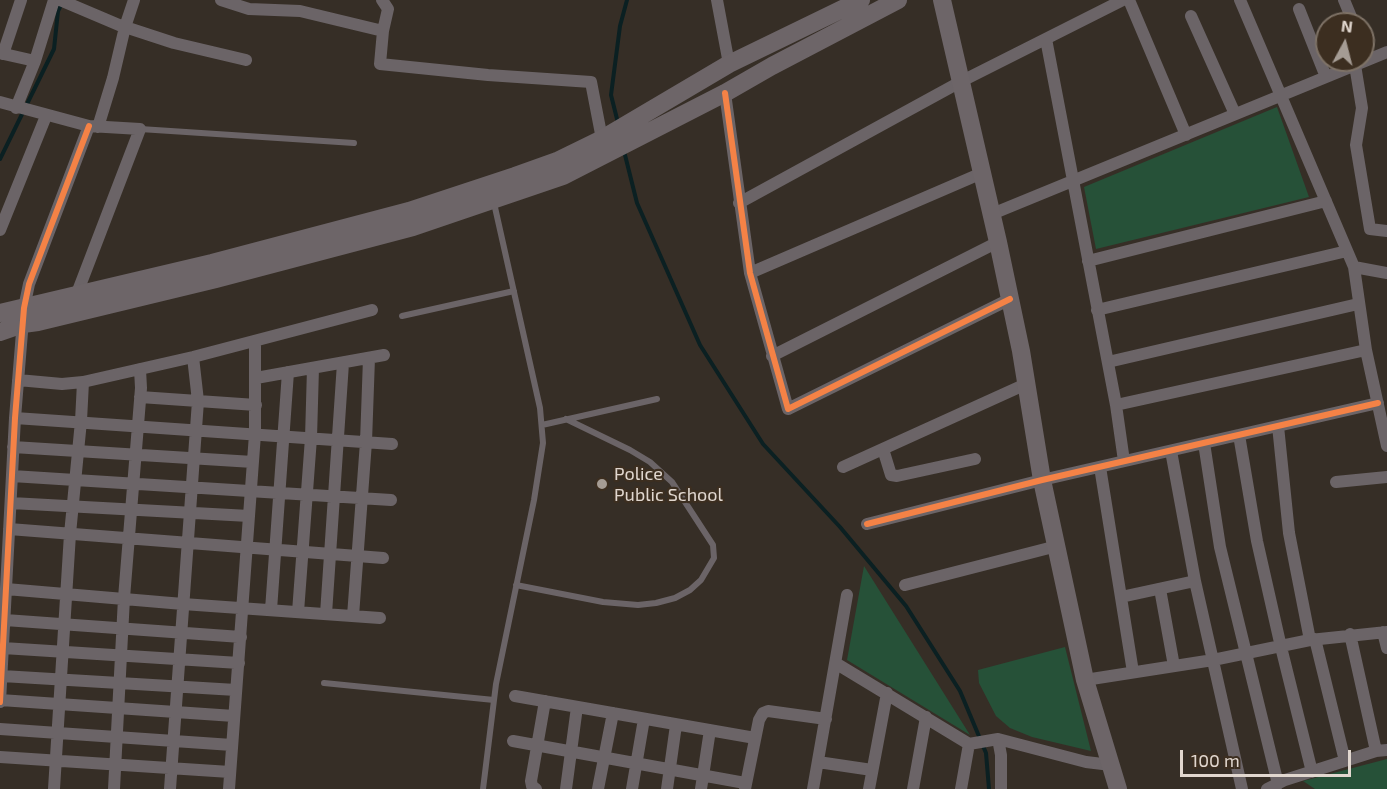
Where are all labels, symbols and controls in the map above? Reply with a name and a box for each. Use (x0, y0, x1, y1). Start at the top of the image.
north arrow (1315, 12, 1375, 72)
text: N (1340, 15, 1354, 36)
place label: Police Public School (614, 463, 723, 506)
marker: Police Public School (595, 477, 609, 491)
scale bar (1183, 738, 1354, 776)
text: 100 m (1191, 749, 1240, 771)

